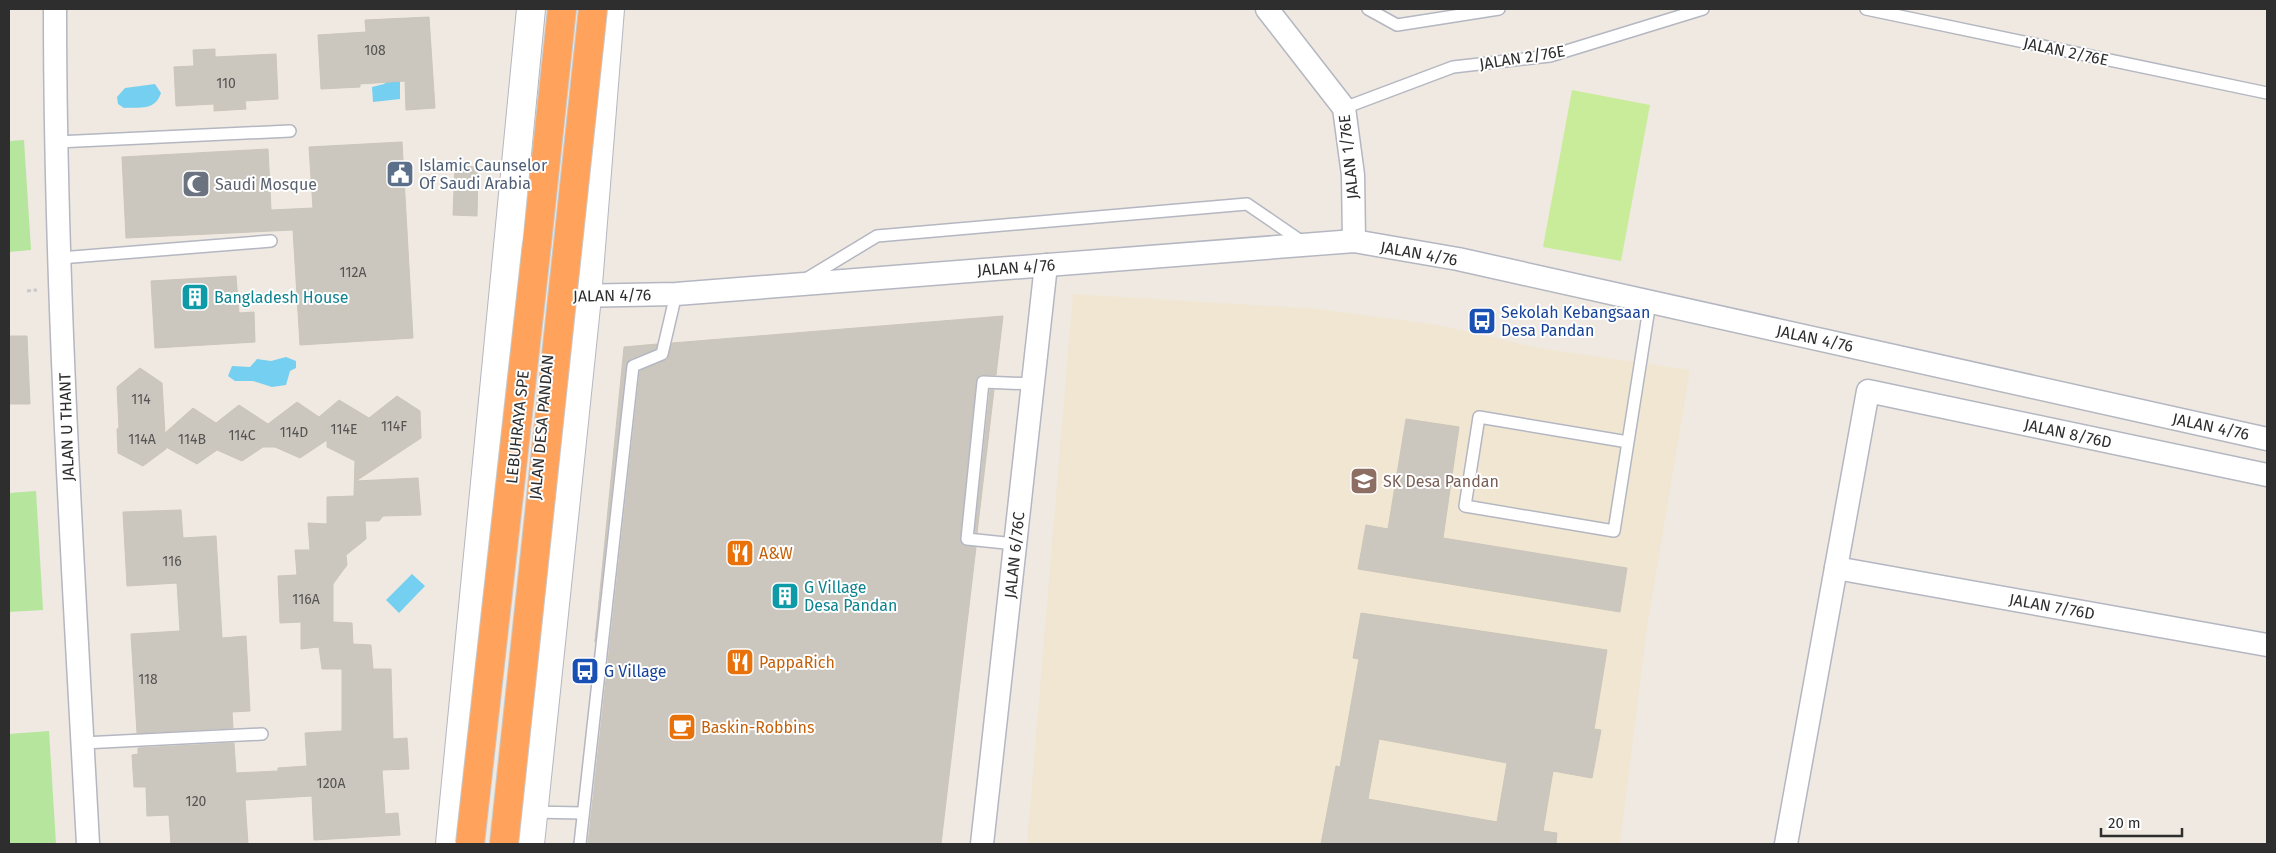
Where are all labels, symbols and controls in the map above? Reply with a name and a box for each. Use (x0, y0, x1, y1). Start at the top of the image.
street label: JALAN 2/76E (2022, 33, 2110, 70)
street label: JALAN 2/76E (1478, 41, 1566, 74)
house number: 108 (364, 42, 386, 59)
house number: 110 (216, 75, 236, 92)
street label: JALAN 1/76E (1335, 113, 1362, 200)
place label: Islamic Caunselor Of Saudi Arabia (419, 156, 548, 193)
public building icon: Islamic Caunselor Of Saudi Arabia (385, 159, 415, 189)
mosque icon: Saudi Mosque (181, 169, 211, 199)
place label: Saudi Mosque (215, 175, 317, 194)
street label: JALAN 4/76 (1379, 237, 1459, 270)
street label: JALAN 4/76 (976, 255, 1056, 280)
house number: 112A (340, 264, 366, 281)
building icon: Bangladesh House (180, 282, 210, 312)
street label: JALAN 4/76 (573, 285, 651, 306)
place label: Bangladesh House (214, 288, 349, 307)
place label: Sekolah Kebangsaan Desa Pandan (1501, 303, 1650, 340)
bus stop icon: Sekolah Kebangsaan Desa Pandan (1467, 306, 1497, 336)
street label: JALAN 4/76 (1775, 321, 1855, 356)
street label: JALAN DESA PANDAN (526, 354, 557, 500)
street label: LEBUHRAYA SPE (502, 369, 533, 485)
street label: JALAN U THANT (55, 372, 78, 482)
house number: 114 (131, 391, 151, 408)
street label: JALAN 4/76 (2171, 409, 2251, 444)
street label: JALAN 8/76D (2022, 415, 2113, 452)
house number: 114F (381, 418, 407, 435)
house number: 114E (331, 421, 357, 438)
house number: 114D (280, 424, 308, 441)
house number: 114C (228, 427, 256, 444)
house number: 114A (128, 431, 156, 448)
house number: 114B (178, 431, 206, 448)
school or university icon: SK Desa Pandan (1349, 466, 1379, 496)
place label: SK Desa Pandan (1383, 472, 1499, 491)
street label: JALAN 6/76C (1000, 511, 1029, 599)
restaurant icon: A&W (725, 538, 755, 568)
place label: A&W (759, 544, 793, 563)
house number: 116 (162, 553, 182, 570)
place label: G Village Desa Pandan (804, 578, 897, 615)
building icon: G Village Desa Pandan (770, 581, 800, 611)
street label: JALAN 7/76D (2008, 590, 2096, 623)
house number: 116A (292, 591, 320, 608)
restaurant icon: PappaRich (725, 647, 755, 677)
place label: PappaRich (759, 653, 835, 672)
bus stop icon: G Village (570, 656, 600, 686)
place label: G Village (604, 662, 666, 681)
house number: 118 (138, 671, 158, 688)
cafe icon: Baskin-Robbins (667, 712, 697, 742)
place label: Baskin-Robbins (701, 718, 814, 737)
house number: 120A (317, 775, 345, 792)
house number: 120 (186, 793, 207, 810)
scale bar (2101, 806, 2182, 838)
text: 20 m (2108, 814, 2141, 832)

